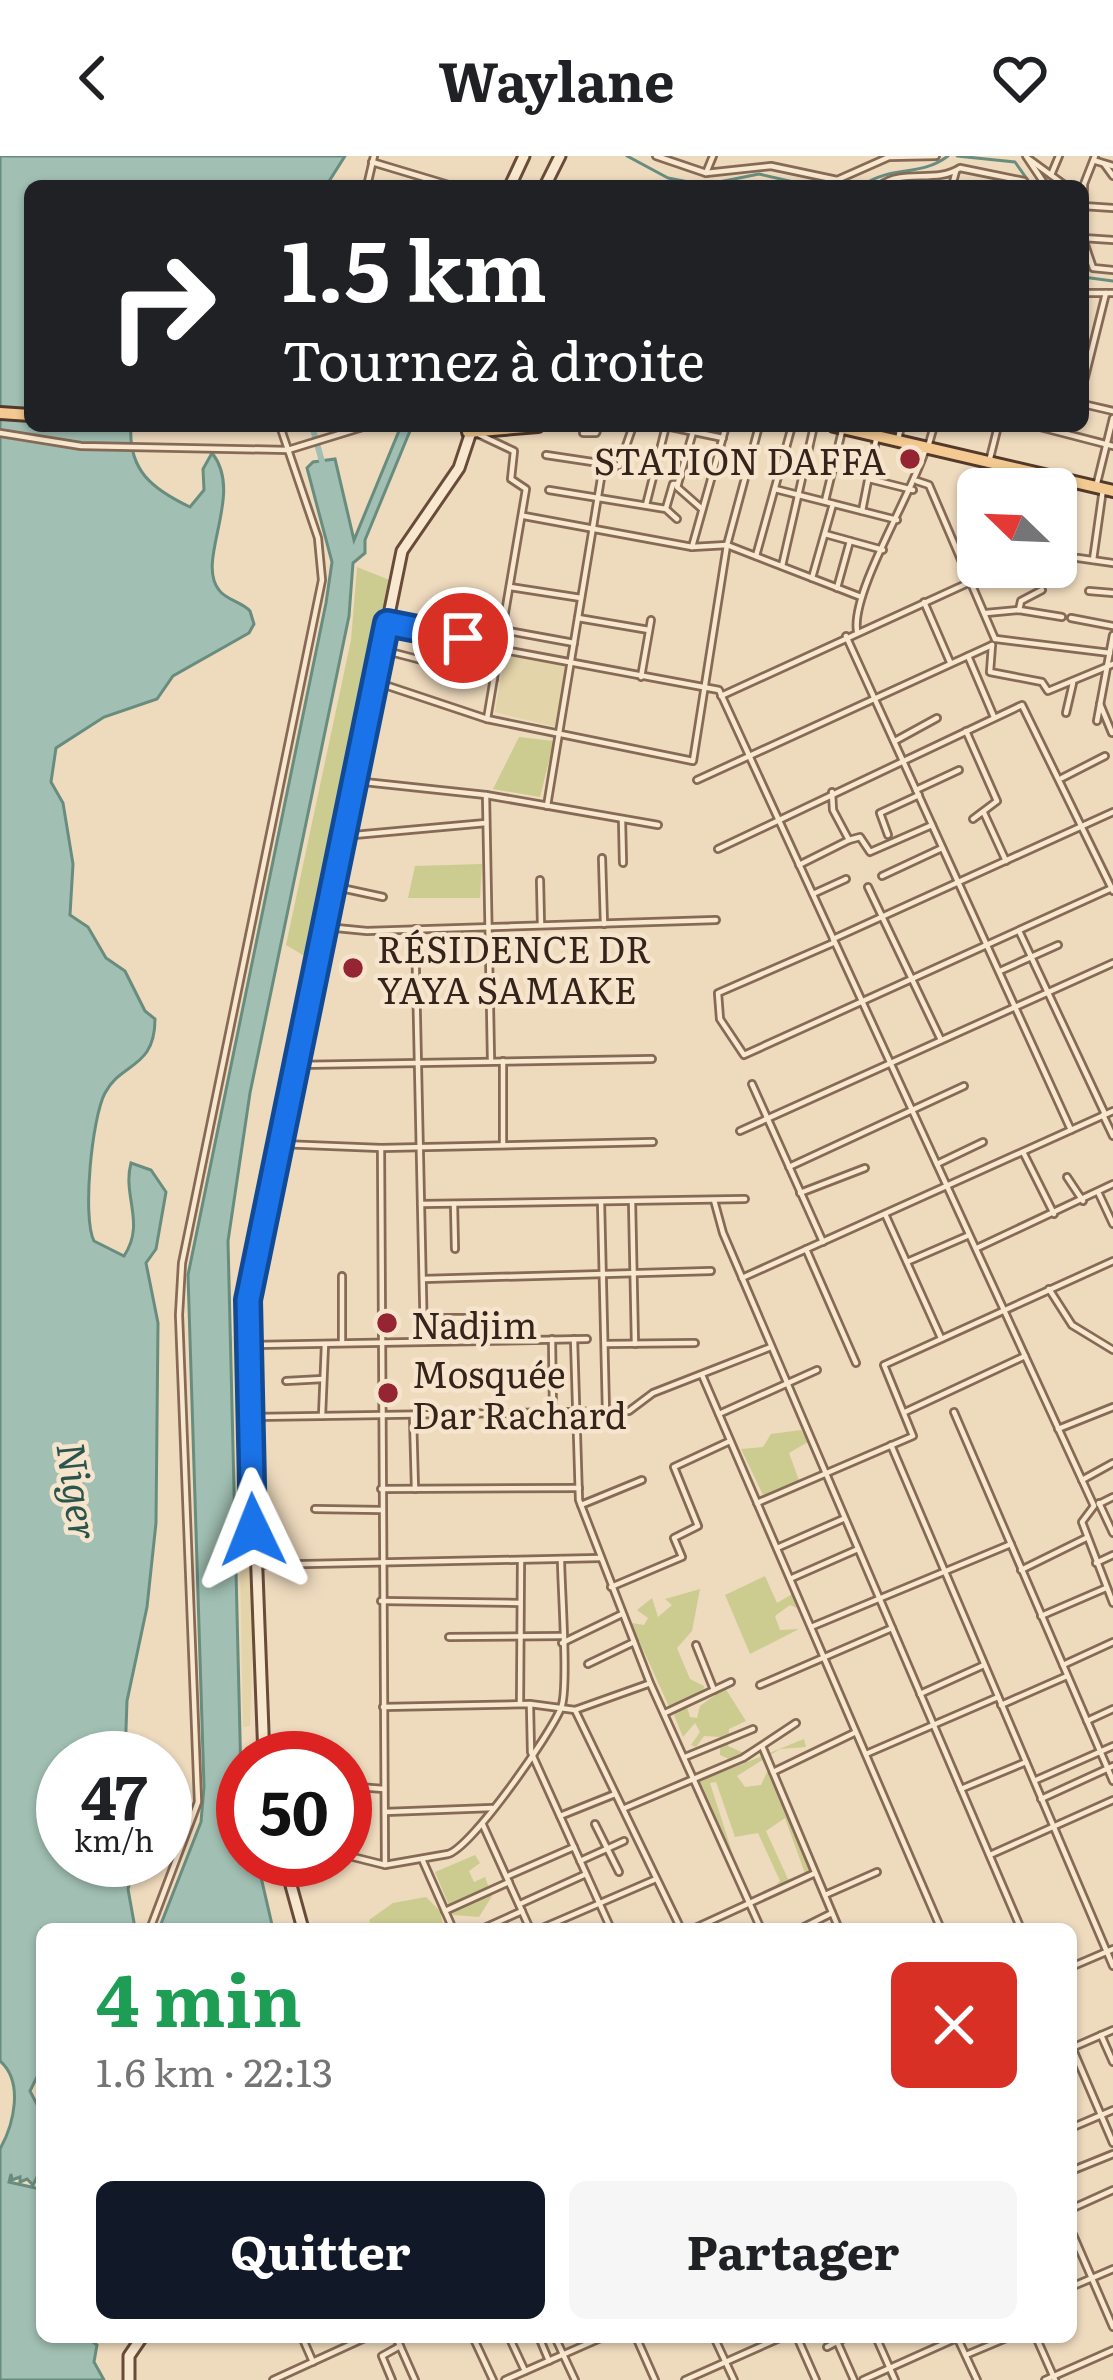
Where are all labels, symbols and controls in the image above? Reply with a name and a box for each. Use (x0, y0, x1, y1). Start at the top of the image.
text: Waylane (438, 38, 675, 119)
icon: back (60, 45, 126, 111)
icon: heart (987, 45, 1053, 111)
text: 1.5 km (282, 203, 547, 328)
icon: right (84, 228, 240, 384)
text: Tournez à droite (282, 317, 705, 398)
place label: STATION DAFFA (594, 433, 886, 486)
marker: STATION DAFFA (897, 446, 923, 472)
north arrow (957, 468, 1077, 588)
map controls (957, 468, 1077, 588)
pin (412, 587, 514, 689)
icon: arrive (430, 605, 496, 671)
place label: RÉSIDENCE DR YAYA SAMAKE (377, 921, 651, 1015)
marker: RÉSIDENCE DR YAYA SAMAKE (340, 955, 366, 981)
place label: Nadjim (411, 1297, 537, 1350)
marker: Nadjim (374, 1310, 400, 1336)
place label: Mosquée Dar Rachard (412, 1346, 627, 1440)
marker: Mosquée Dar Rachard (375, 1380, 401, 1406)
water label: Niger (44, 1438, 116, 1544)
position arrow (190, 1467, 316, 1593)
speed limit sign: 50 (216, 1731, 372, 1887)
text: 47 (81, 1749, 147, 1838)
text: km/h (74, 1817, 154, 1861)
text: 4 min (96, 1942, 302, 2049)
button: close (891, 1962, 1017, 2088)
text: 1.6 km · 22:13 (96, 2041, 333, 2099)
button: Quitter (96, 2181, 545, 2319)
button: Partager (569, 2181, 1017, 2319)

